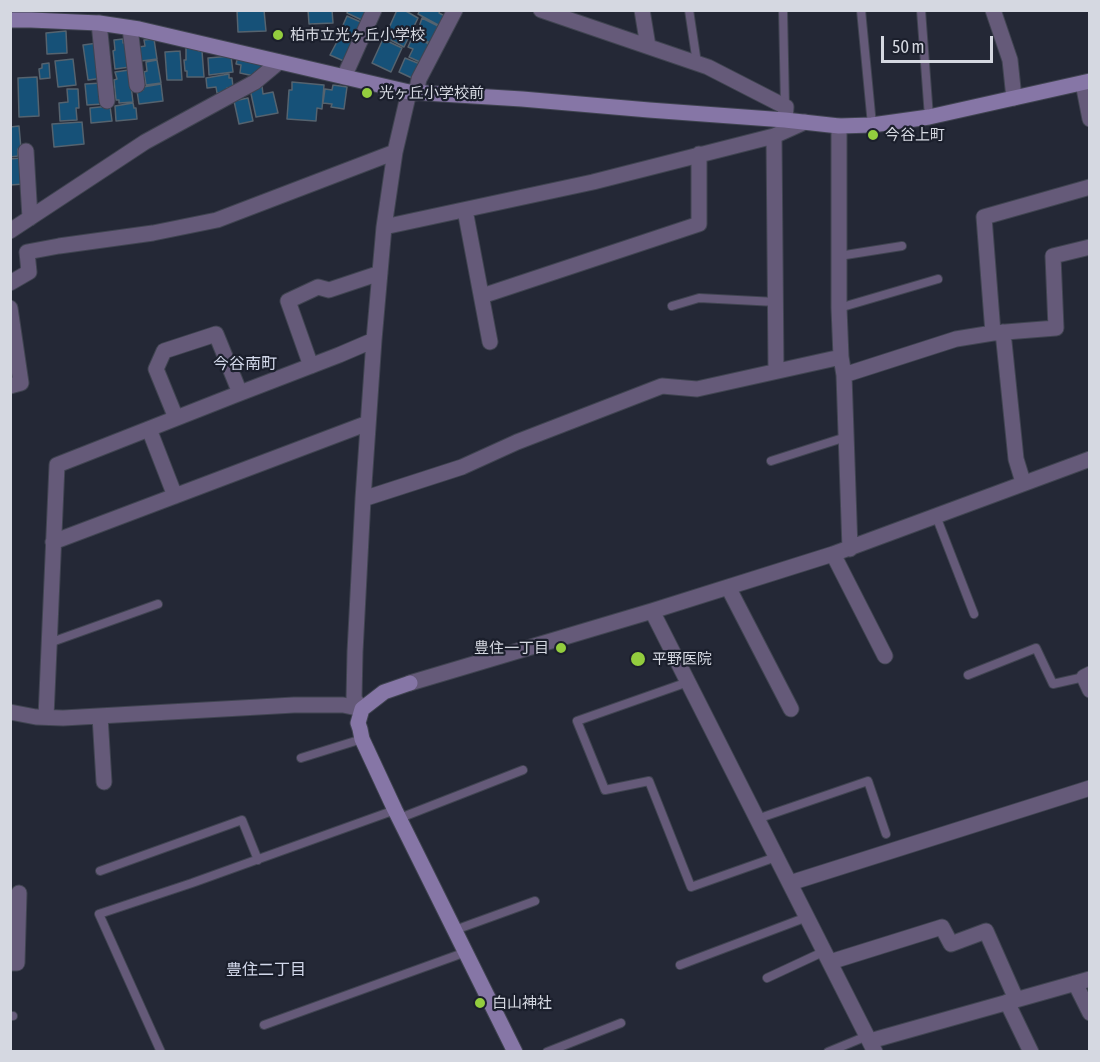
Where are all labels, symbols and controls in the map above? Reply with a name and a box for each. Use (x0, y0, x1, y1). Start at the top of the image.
scale bar (884, 24, 996, 62)
place label: 柏市立光ヶ丘小学校 (290, 26, 425, 44)
marker: 柏市立光ヶ丘小学校 (271, 28, 285, 42)
text: 50 m (892, 36, 924, 57)
place label: 光ヶ丘小学校前 (379, 84, 484, 102)
marker: 光ヶ丘小学校前 (360, 86, 374, 100)
place label: 今谷上町 (885, 126, 945, 144)
marker: 今谷上町 (866, 128, 880, 142)
district label: 今谷南町 (213, 354, 277, 374)
place label: 豊住一丁目 (474, 639, 549, 657)
marker: 豊住一丁目 (554, 641, 568, 655)
marker: 平野医院 (629, 650, 647, 668)
place label: 平野医院 (652, 650, 712, 668)
district label: 豊住二丁目 (226, 960, 306, 980)
place label: 白山神社 (492, 994, 552, 1012)
marker: 白山神社 (473, 996, 487, 1010)

